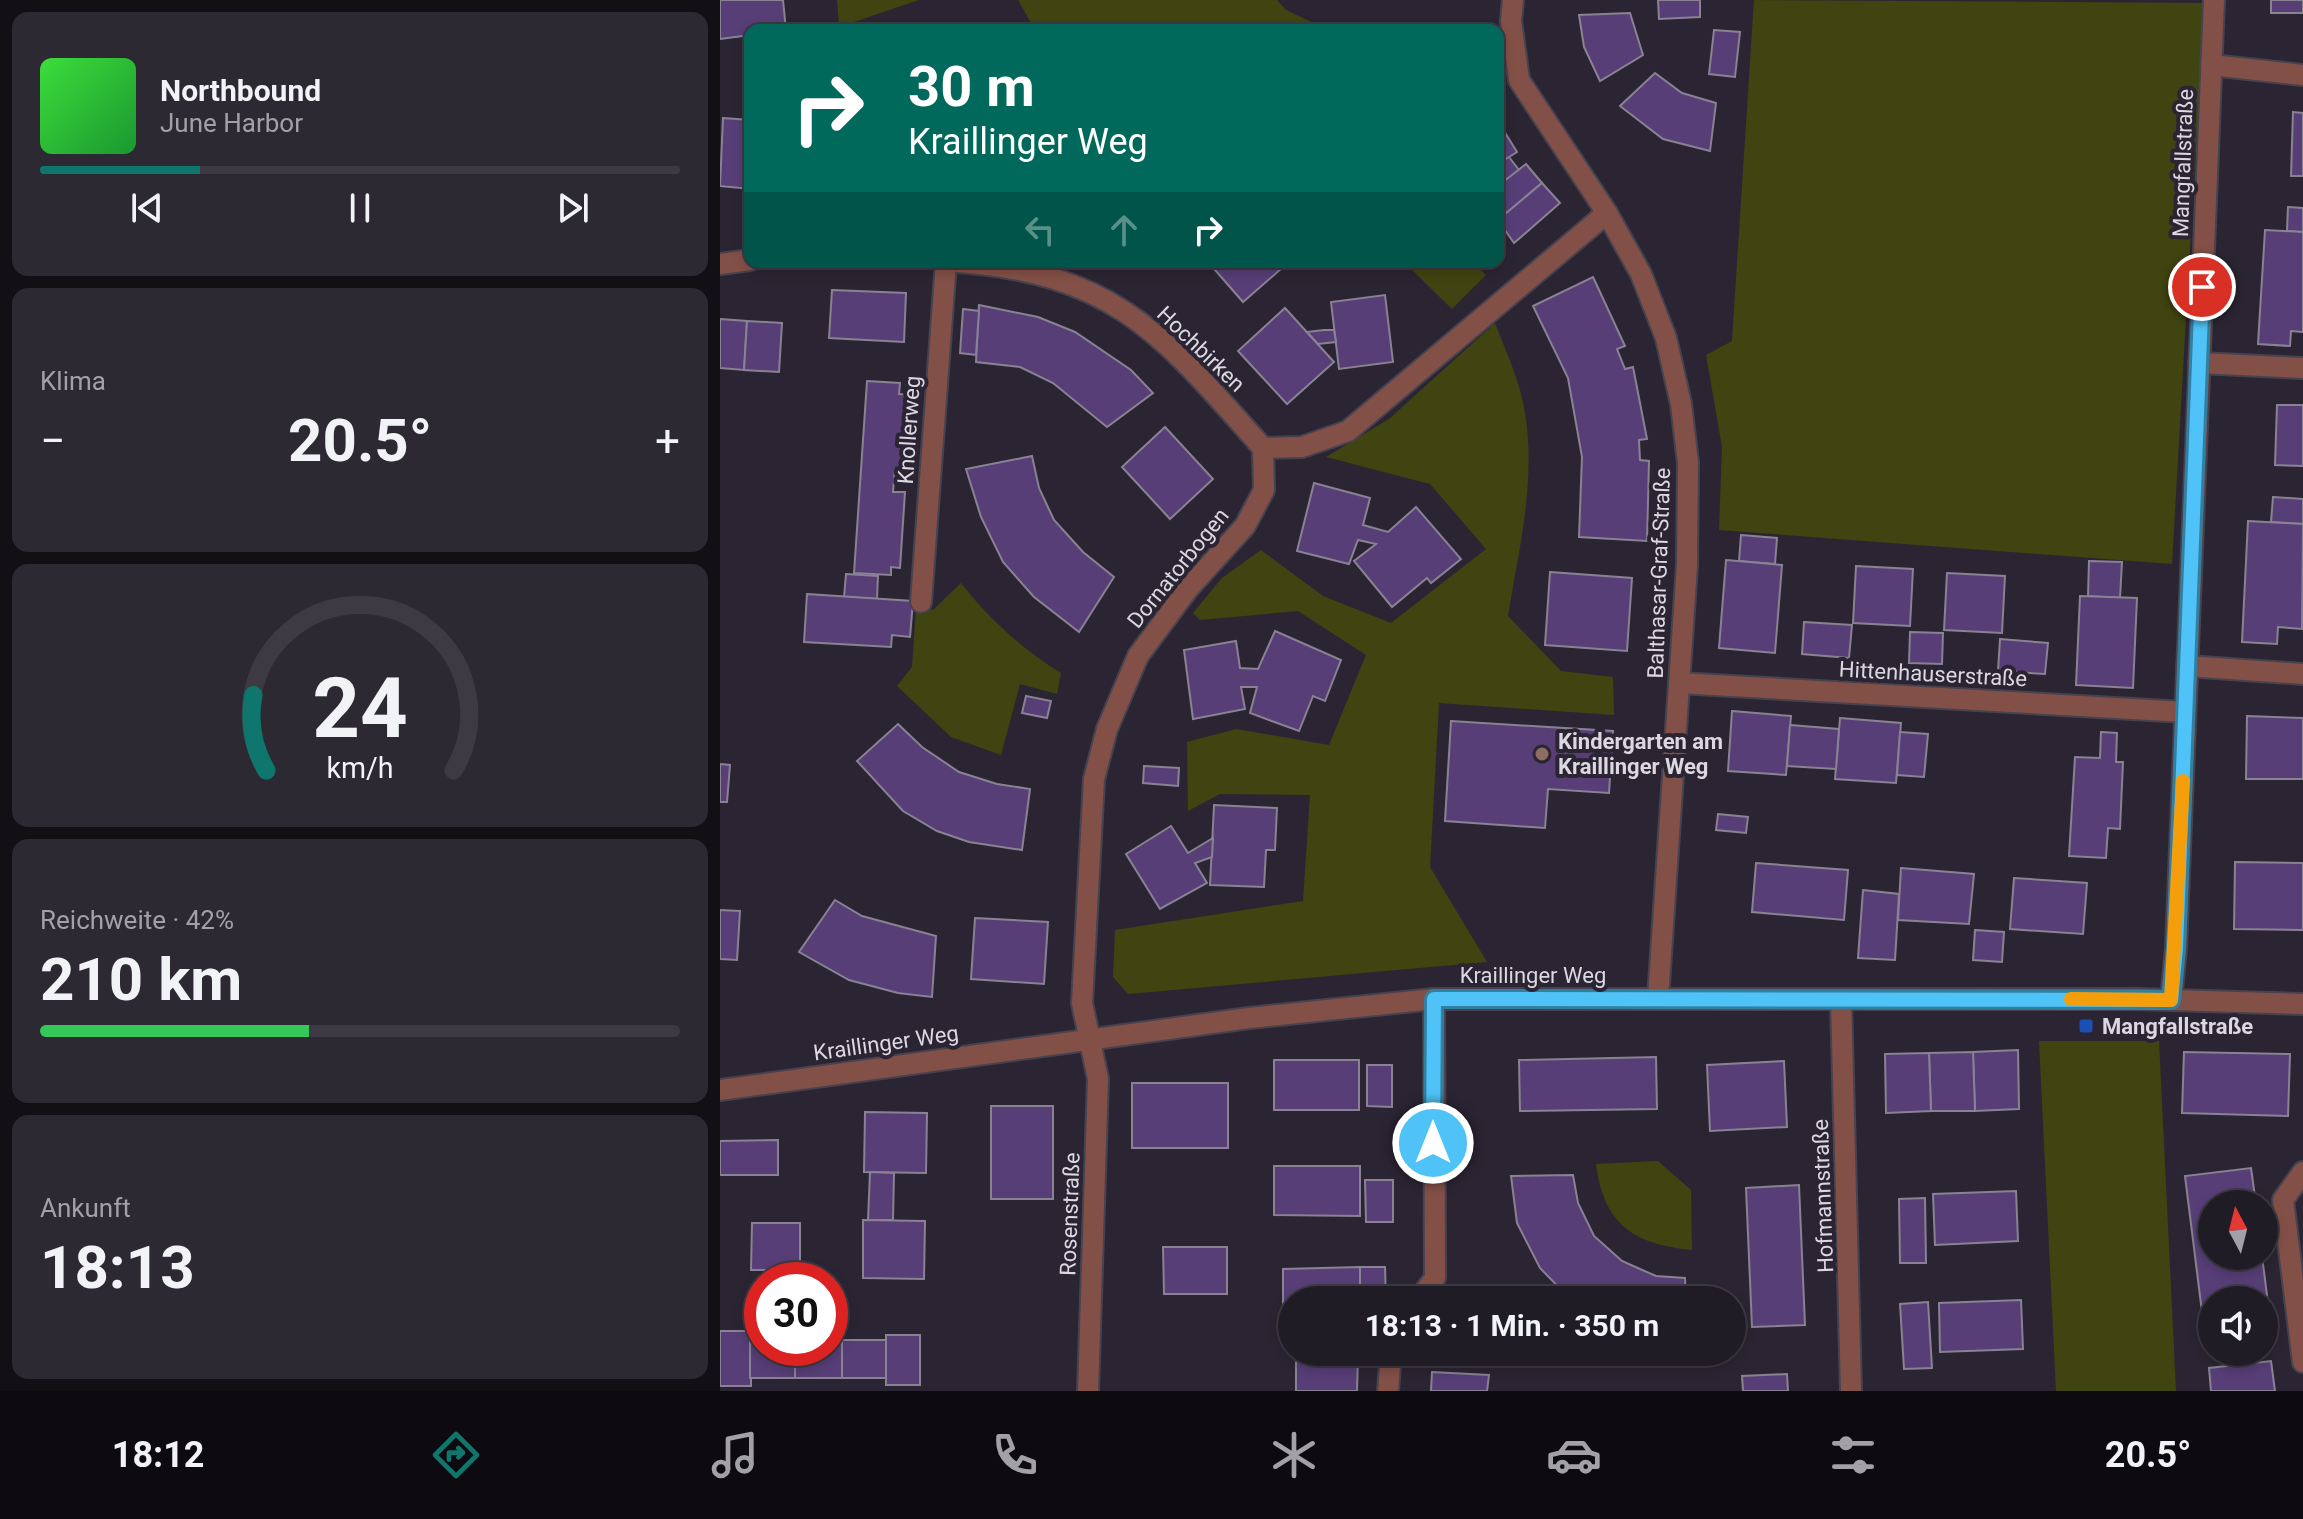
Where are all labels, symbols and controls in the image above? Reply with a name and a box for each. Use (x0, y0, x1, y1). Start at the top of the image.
text: 30 m (908, 54, 1035, 120)
icon: right (776, 56, 880, 160)
text: Northbound (160, 73, 321, 108)
street label: Mangfallstraße (2168, 88, 2198, 238)
text: June Harbor (160, 108, 303, 138)
text: Kraillinger Weg (908, 121, 1148, 163)
icon: previous (125, 186, 169, 230)
icon: pause (338, 186, 382, 230)
icon: next (551, 186, 595, 230)
icon: left (1018, 208, 1062, 252)
icon: ahead (1102, 208, 1146, 252)
icon: right (1186, 208, 1230, 252)
pin (2168, 253, 2236, 321)
icon: arrive (2180, 265, 2224, 309)
street label: Hochbirken (1152, 301, 1250, 397)
text: Klima (40, 366, 106, 396)
street label: Knollerweg (893, 375, 925, 485)
text: 20.5° (288, 405, 432, 476)
text: − (40, 415, 65, 467)
text: + (655, 415, 680, 467)
street label: Balthasar-Graf-Straße (1643, 467, 1675, 679)
street label: Dornatorbogen (1122, 503, 1234, 633)
street label: Hittenhauserstraße (1838, 657, 2028, 691)
text: 24 (312, 660, 408, 757)
place label: Kindergarten am Kraillinger Weg (1558, 729, 1723, 779)
marker: Kindergarten am Kraillinger Weg (1533, 745, 1551, 763)
text: km/h (326, 752, 394, 786)
text: Reichweite · 42% (40, 905, 234, 935)
text: 210 km (40, 944, 242, 1015)
street label: Kraillinger Weg (1460, 963, 1606, 988)
place label: Mangfallstraße (2102, 1014, 2253, 1039)
marker: Mangfallstraße (2077, 1017, 2095, 1035)
street label: Kraillinger Weg (812, 1020, 960, 1066)
position arrow (1391, 1101, 1475, 1185)
street label: Hofmannstraße (1808, 1119, 1838, 1273)
street label: Rosenstraße (1055, 1152, 1085, 1276)
north arrow (2198, 1190, 2278, 1270)
map controls (2198, 1190, 2278, 1366)
text: Ankunft (40, 1193, 131, 1223)
text: 18:13 (40, 1232, 195, 1303)
speed limit sign: 30 (744, 1262, 848, 1366)
button: sound (2198, 1286, 2278, 1366)
text: 18:13 · 1 Min. · 350 m (1365, 1308, 1659, 1343)
icon: directions (428, 1427, 484, 1483)
icon: music (707, 1427, 763, 1483)
icon: phone (987, 1427, 1043, 1483)
icon: climate (1266, 1427, 1322, 1483)
icon: car (1546, 1427, 1602, 1483)
icon: filters (1825, 1427, 1881, 1483)
text: 18:12 (112, 1434, 205, 1476)
text: 20.5° (2105, 1434, 2191, 1476)

